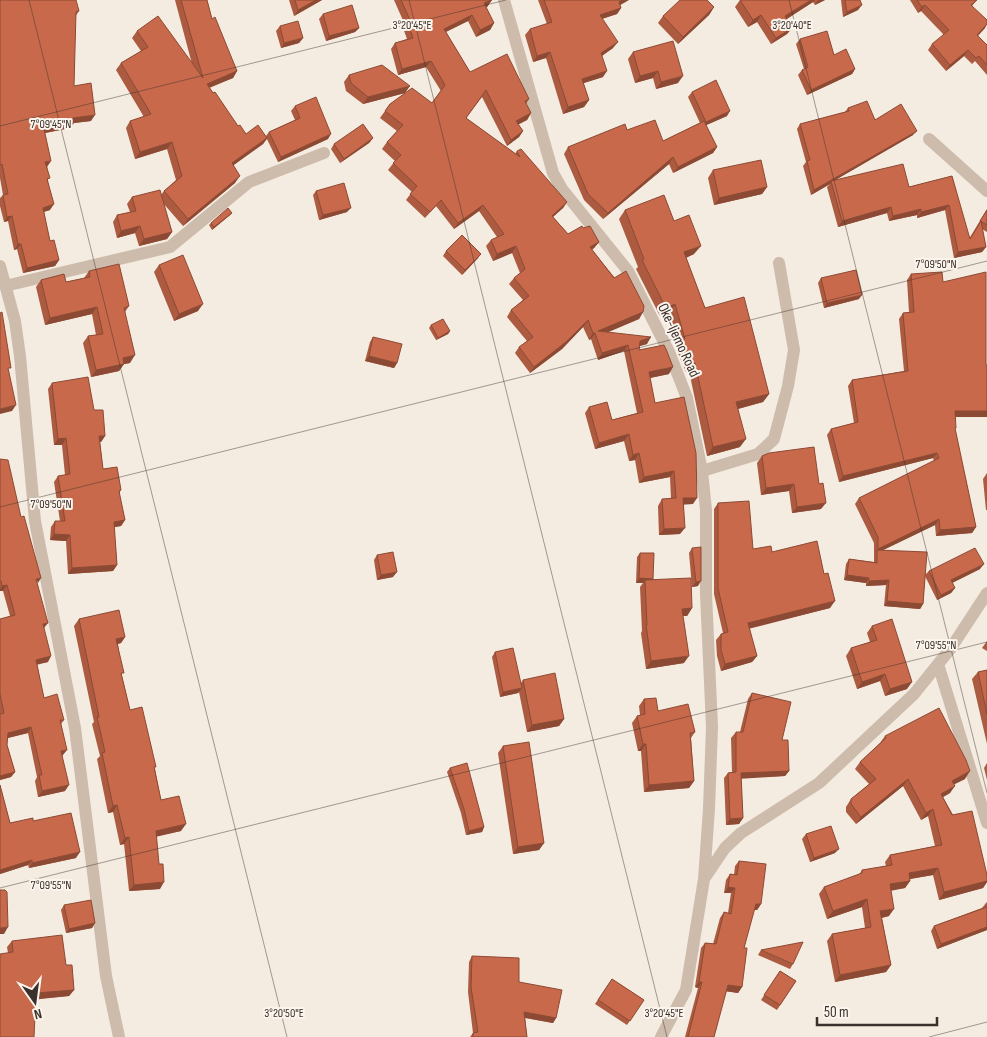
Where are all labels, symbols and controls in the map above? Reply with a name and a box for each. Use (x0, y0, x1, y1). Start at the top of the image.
text: 3°20'45"E (392, 18, 432, 33)
text: 3°20'40"E (772, 18, 812, 33)
text: 7°09'45"N (31, 117, 71, 132)
text: 7°09'50"N (915, 257, 957, 272)
street label: Oke-Ijemo Road (653, 300, 704, 380)
text: 7°09'50"N (30, 497, 72, 512)
text: 7°09'55"N (916, 638, 956, 653)
text: 7°09'55"N (31, 878, 71, 893)
north arrow (10, 977, 60, 1027)
scale bar (817, 994, 937, 1026)
text: 50 m (824, 1003, 849, 1022)
text: N (32, 1005, 44, 1023)
text: 3°20'50"E (264, 1006, 304, 1021)
text: 3°20'45"E (644, 1006, 684, 1021)

